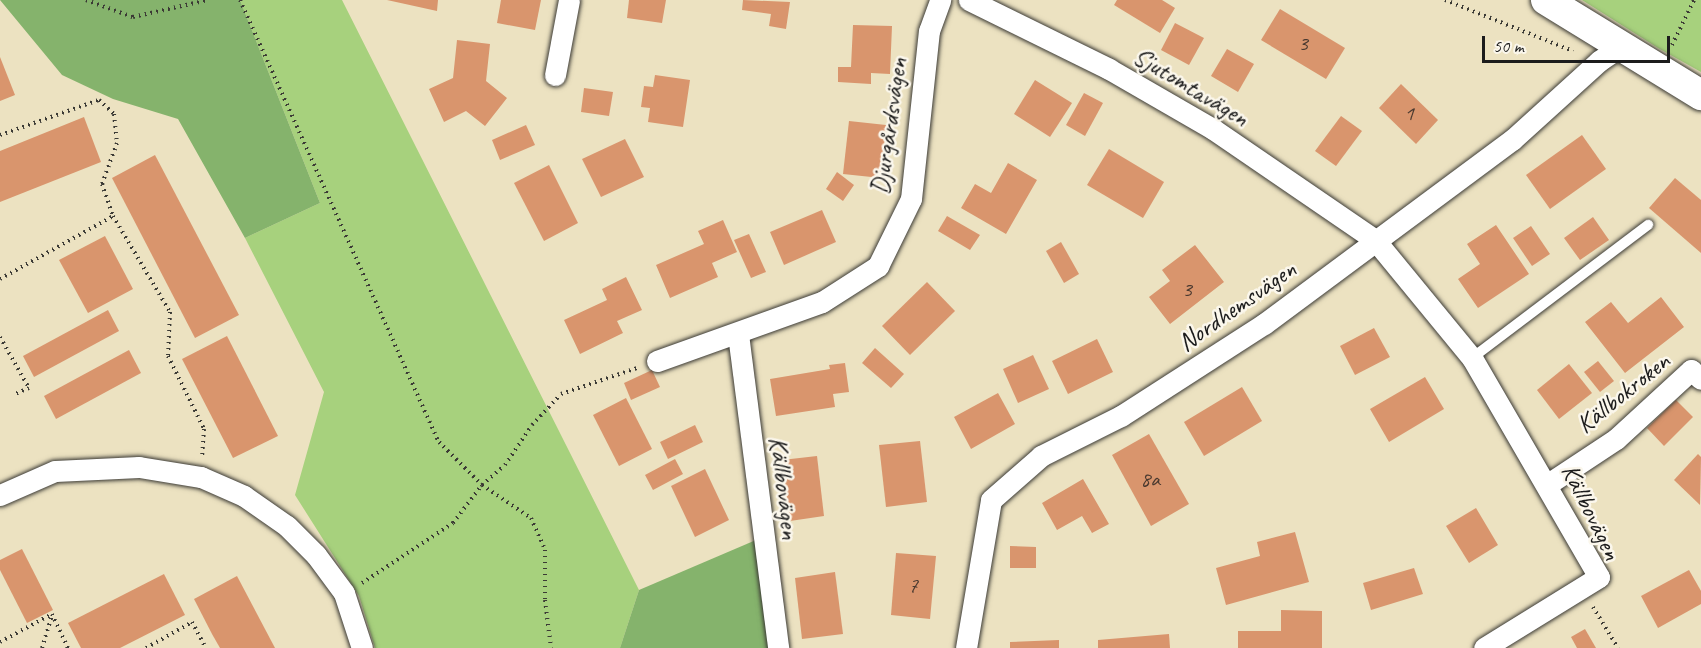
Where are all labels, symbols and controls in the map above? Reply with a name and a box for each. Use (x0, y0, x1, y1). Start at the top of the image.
scale bar (1485, 24, 1672, 62)
house number: 3 (1298, 31, 1308, 57)
text: 50 m (1493, 35, 1524, 57)
street label: Sjutomtavägen (1128, 40, 1254, 134)
street label: Djurgårdsvägen (864, 56, 914, 196)
house number: 1 (1404, 101, 1414, 127)
street label: Nordhemsvägen (1172, 254, 1302, 358)
house number: 3 (1182, 277, 1192, 303)
street label: Källbokroken (1570, 346, 1676, 440)
street label: Källbovägen (762, 435, 806, 541)
street label: Källbovägen (1554, 459, 1628, 565)
house number: 8a (1140, 467, 1160, 493)
house number: 7 (908, 573, 918, 599)

